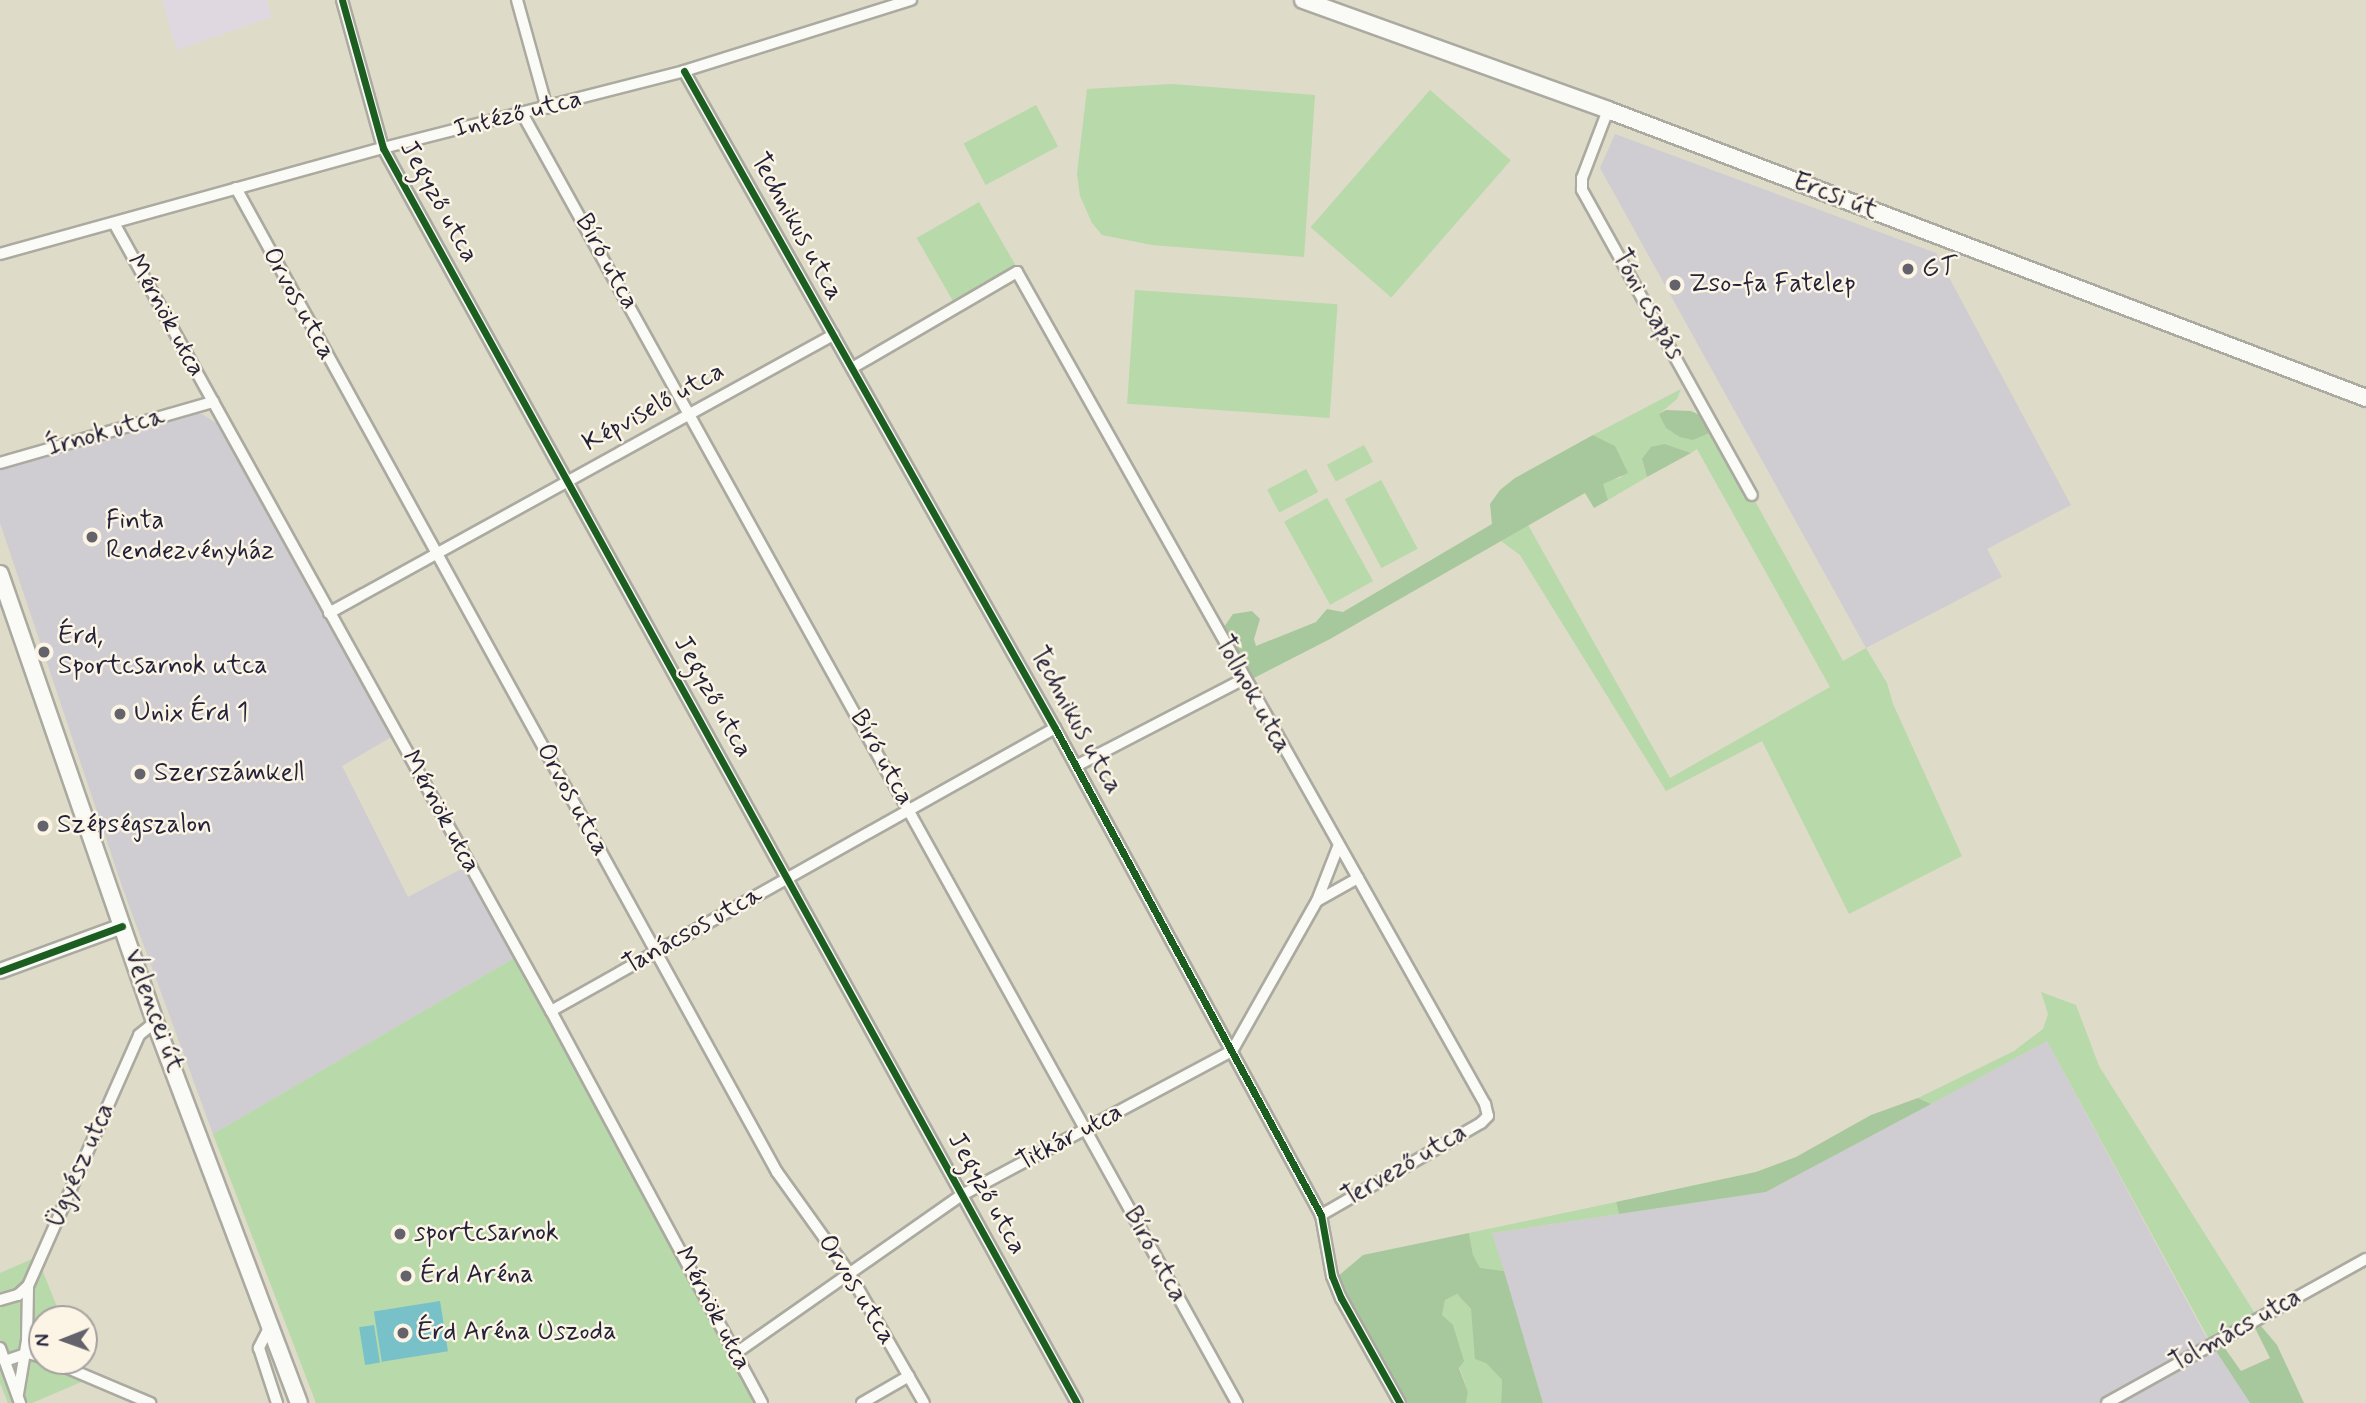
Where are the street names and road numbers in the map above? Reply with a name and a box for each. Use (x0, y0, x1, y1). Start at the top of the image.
street label: Intéző utca (451, 84, 585, 146)
street label: Jegyző utca (392, 136, 484, 268)
street label: Technikus utca (743, 149, 849, 305)
street label: Ercsi út (1788, 167, 1882, 227)
street label: Bíró utca (567, 209, 645, 315)
street label: Orvos utca (255, 244, 341, 364)
street label: Tóni csapás (1604, 244, 1690, 366)
street label: Mérnök utca (117, 246, 213, 386)
street label: Képviselő utca (578, 356, 730, 460)
street label: Írnok utca (44, 401, 168, 465)
street label: Tollnok utca (1206, 630, 1298, 760)
street label: Jegyző utca (666, 631, 758, 763)
street label: Technikus utca (1022, 643, 1128, 799)
street label: Bíró utca (842, 705, 920, 811)
street label: Orvos utca (529, 740, 615, 860)
street label: Mérnök utca (392, 742, 488, 882)
street label: Tanácsos utca (618, 880, 768, 982)
street label: Velencei út (116, 945, 190, 1077)
street label: Titkár utca (1009, 1095, 1131, 1181)
street label: Ügyész utca (38, 1096, 124, 1236)
street label: Tervező utca (1337, 1118, 1473, 1214)
street label: Jegyző utca (940, 1128, 1032, 1260)
street label: Bíró utca (1115, 1202, 1193, 1308)
street label: Orvos utca (811, 1231, 901, 1349)
street label: Mérnök utca (665, 1239, 759, 1379)
street label: Tolmács utca (2162, 1281, 2310, 1381)

